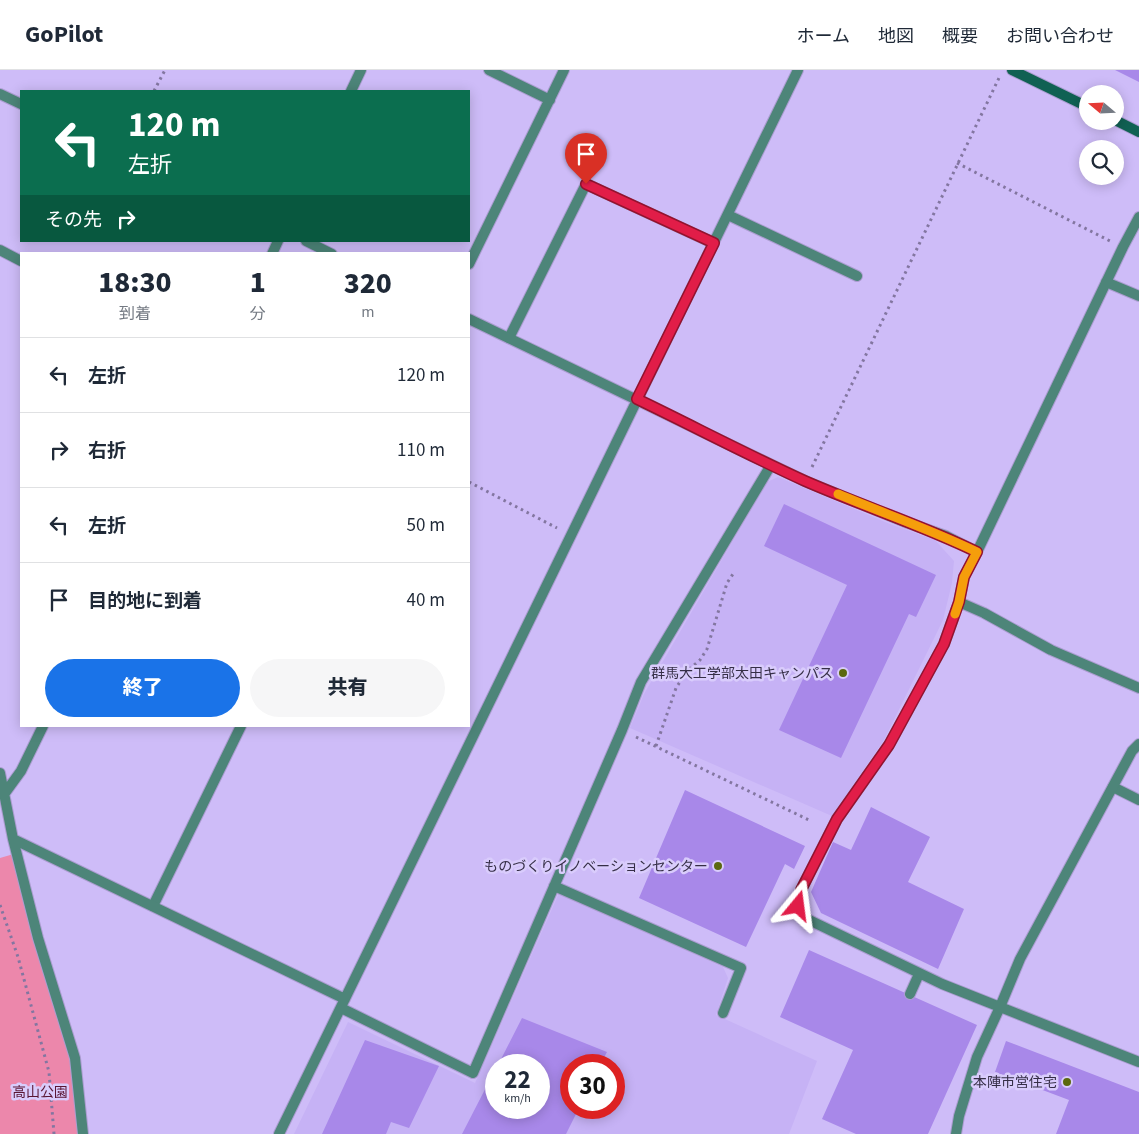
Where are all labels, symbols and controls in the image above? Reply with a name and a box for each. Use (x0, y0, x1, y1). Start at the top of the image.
text: GoPilot (25, 17, 103, 52)
text: ホーム (797, 24, 850, 49)
text: 地図 (878, 24, 914, 49)
text: 概要 (942, 24, 978, 49)
text: お問い合わせ (1006, 24, 1114, 49)
north arrow (1079, 85, 1124, 130)
map controls (1079, 85, 1124, 185)
text: 120 m (128, 100, 220, 150)
icon: left (45, 110, 110, 175)
pin (565, 133, 607, 184)
icon: arrive (572, 140, 600, 168)
button: search (1079, 140, 1124, 185)
text: 左折 (128, 149, 172, 181)
icon: right (112, 205, 140, 233)
text: その先 (45, 207, 102, 234)
text: 18:30 (98, 261, 172, 304)
text: 1 (250, 261, 266, 304)
text: 320 (344, 262, 392, 305)
text: m (361, 301, 374, 323)
text: 到着 (119, 303, 151, 325)
text: 分 (250, 303, 266, 325)
icon: left (45, 361, 73, 389)
text: 120 m (397, 362, 445, 389)
text: 左折 (88, 363, 126, 390)
icon: right (45, 436, 73, 464)
text: 110 m (397, 437, 445, 464)
text: 右折 (88, 438, 126, 465)
icon: left (45, 511, 73, 539)
text: 50 m (407, 512, 445, 539)
text: 左折 (88, 513, 126, 540)
icon: arrive (45, 586, 73, 614)
text: 40 m (407, 587, 445, 614)
text: 目的地に到着 (88, 588, 202, 615)
button: 終了 (45, 659, 240, 717)
button: 共有 (250, 659, 445, 717)
place label: 群馬大工学部太田キャンパス (651, 664, 833, 684)
marker: 群馬大工学部太田キャンパス (837, 667, 849, 679)
place label: ものづくりイノベーションセンター (484, 857, 708, 877)
marker: ものづくりイノベーションセンター (712, 860, 724, 872)
position arrow (771, 879, 823, 931)
speed limit sign: 30 (560, 1054, 625, 1119)
text: 22 (504, 1062, 531, 1098)
place label: 本陣市営住宅 (973, 1073, 1057, 1093)
marker: 本陣市営住宅 (1061, 1076, 1073, 1088)
park label: 高山公園 (12, 1083, 68, 1103)
text: km/h (504, 1090, 531, 1107)

